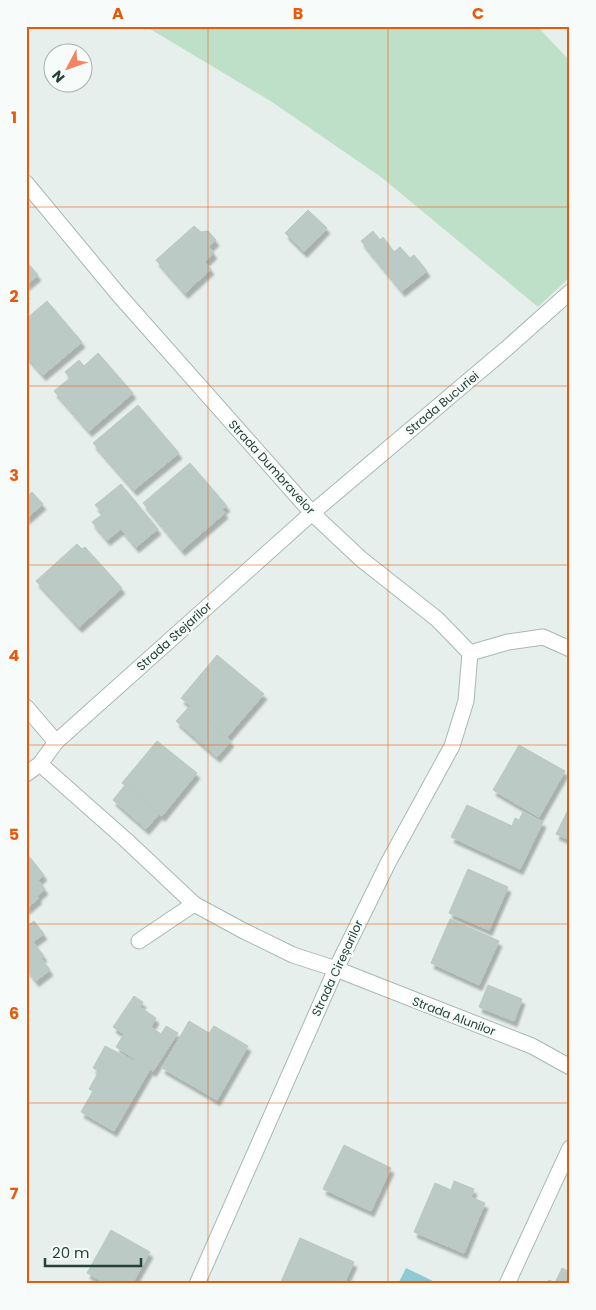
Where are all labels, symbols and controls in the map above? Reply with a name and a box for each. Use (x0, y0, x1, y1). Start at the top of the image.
text: A (112, 2, 124, 25)
text: B (293, 2, 303, 25)
text: C (472, 2, 484, 25)
north arrow (42, 42, 92, 92)
text: N (47, 66, 69, 87)
text: 1 (11, 106, 17, 129)
text: 2 (9, 285, 19, 308)
street label: Strada Bucuriei (402, 367, 482, 439)
street label: Strada Dumbravelor (225, 416, 319, 518)
text: 3 (9, 464, 19, 487)
street label: Strada Stejarilor (133, 597, 216, 674)
text: 4 (9, 644, 20, 667)
text: 5 (9, 823, 19, 846)
street label: Strada Cireșarilor (307, 917, 367, 1019)
street label: Strada Alunilor (410, 992, 499, 1040)
text: 6 (9, 1002, 19, 1025)
text: 7 (10, 1182, 19, 1205)
scale bar (45, 1235, 141, 1267)
text: 20 m (52, 1242, 90, 1263)

